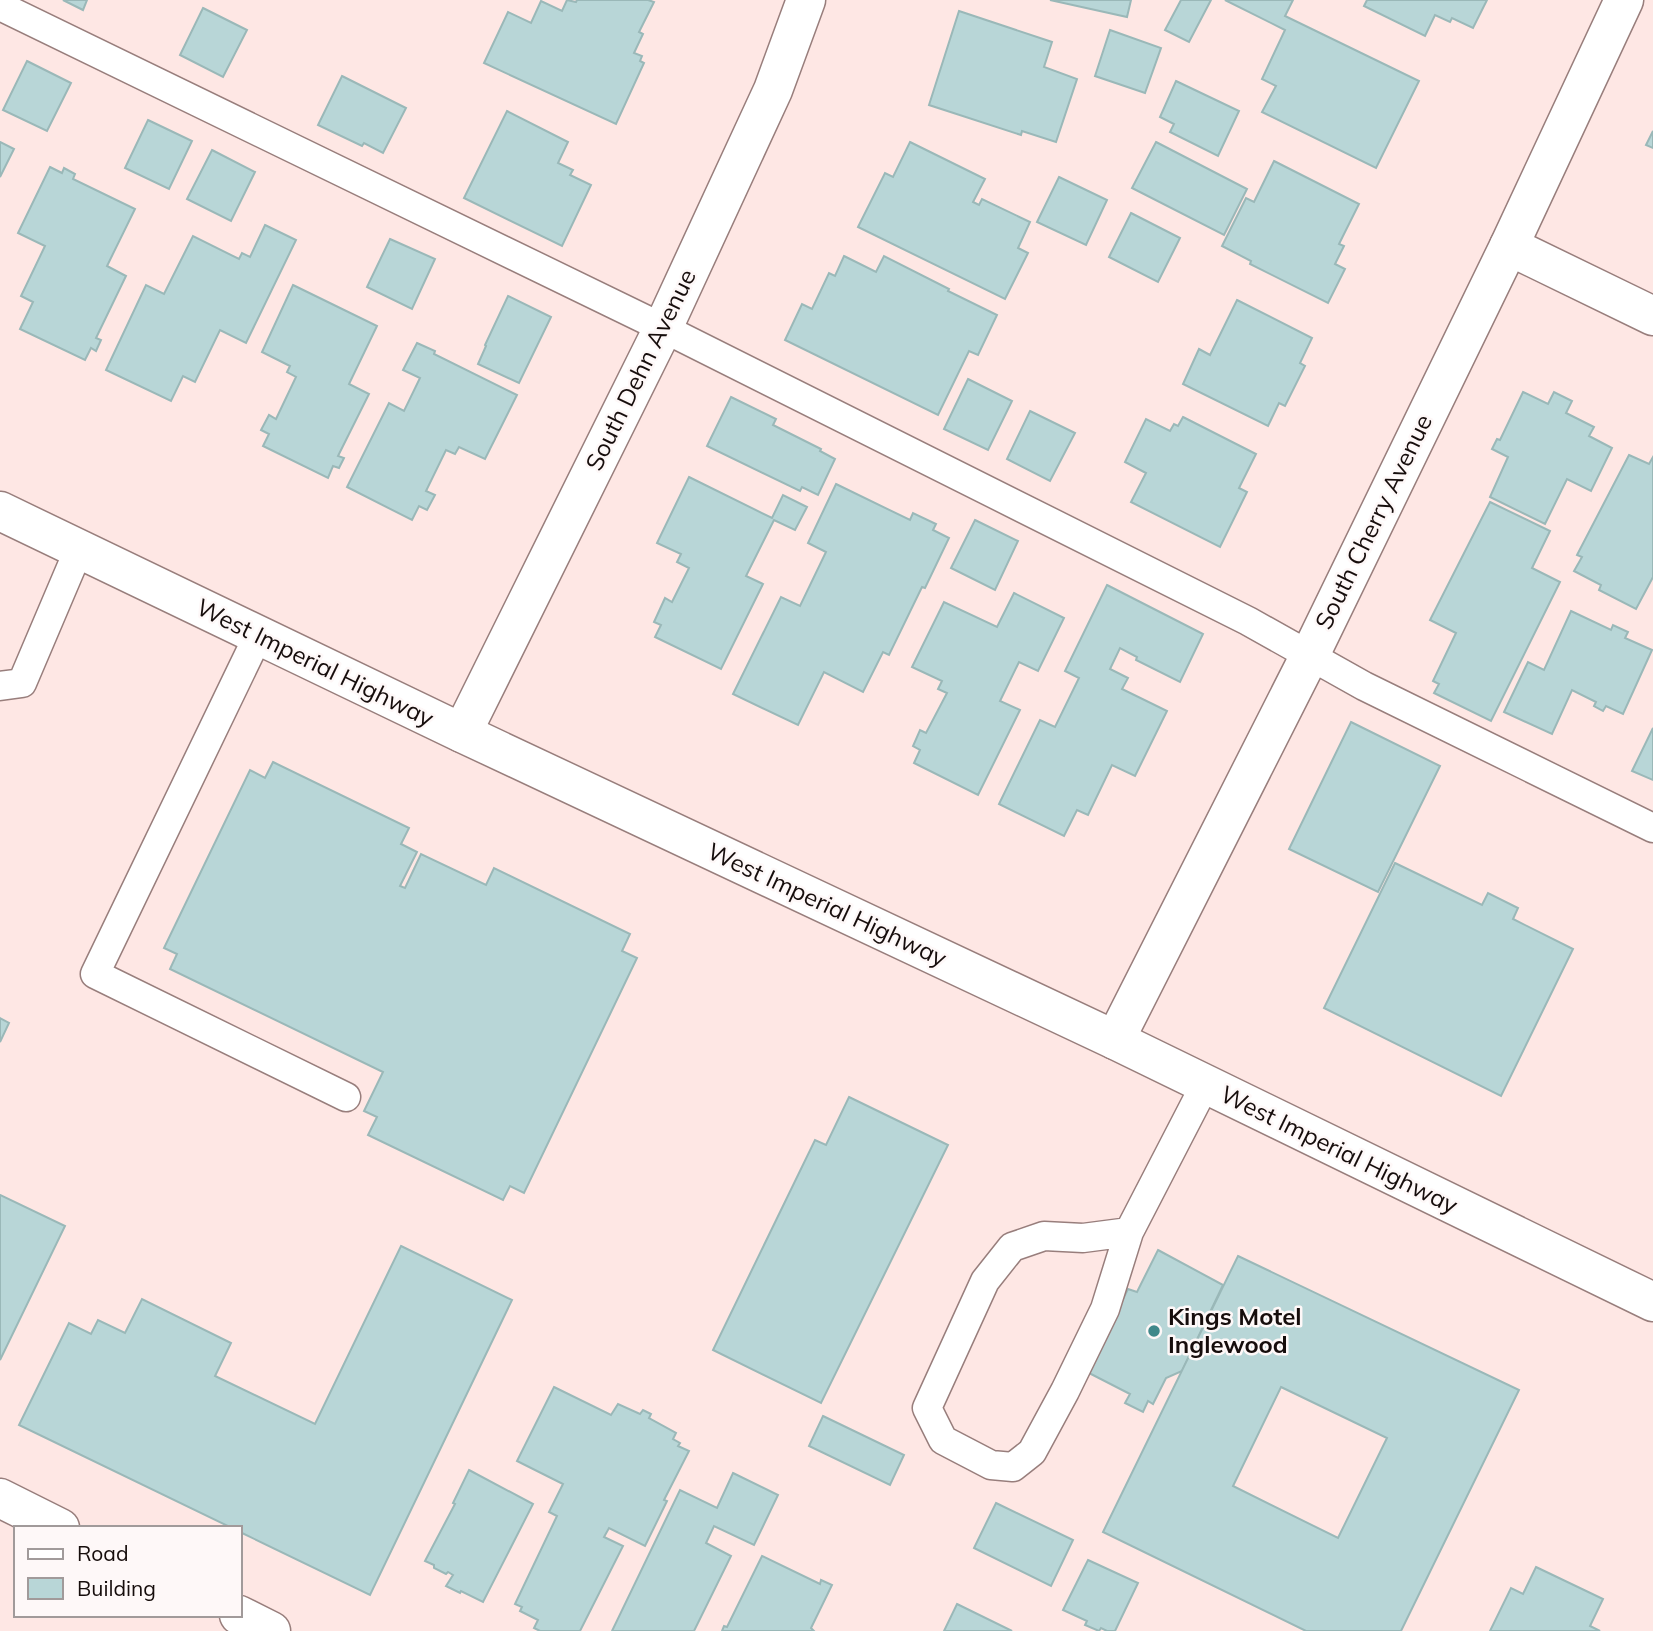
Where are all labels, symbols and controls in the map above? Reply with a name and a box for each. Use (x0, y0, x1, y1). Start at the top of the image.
street label: South Dehn Avenue (578, 264, 702, 475)
street label: South Cherry Avenue (1308, 409, 1438, 634)
street label: West Imperial Highway (192, 592, 439, 733)
street label: West Imperial Highway (703, 835, 952, 973)
street label: West Imperial Highway (1216, 1079, 1463, 1220)
place label: Kings Motel Inglewood (1168, 1301, 1302, 1359)
marker: Kings Motel Inglewood (1146, 1323, 1162, 1339)
legend (14, 1526, 242, 1617)
text: Road (77, 1540, 128, 1566)
text: Building (77, 1575, 156, 1601)

